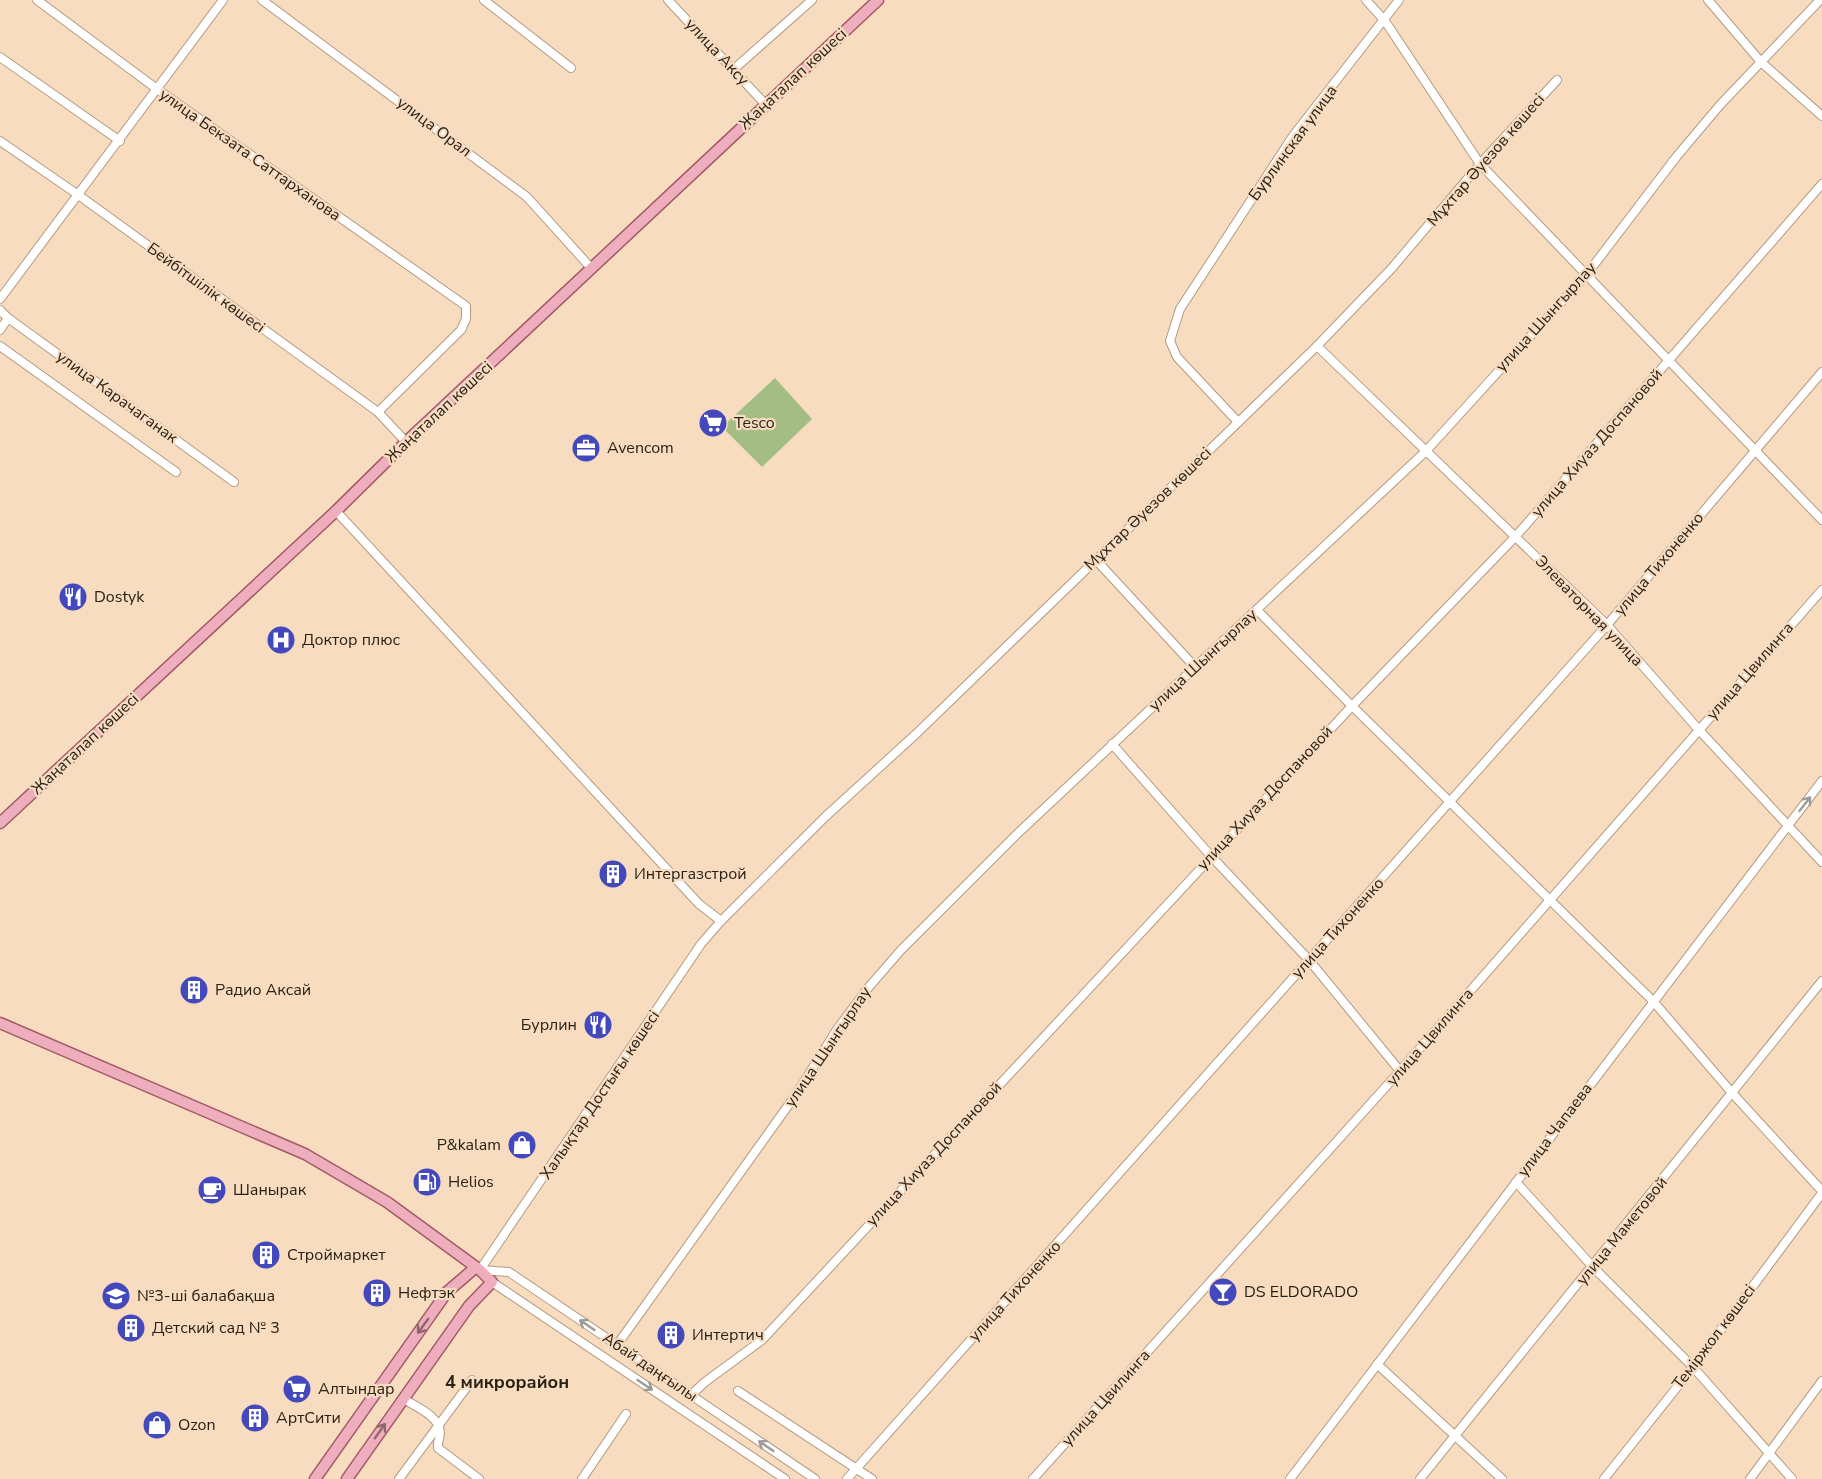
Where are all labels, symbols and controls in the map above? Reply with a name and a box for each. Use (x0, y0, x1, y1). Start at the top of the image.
street label: улица Аксу (680, 13, 754, 91)
street label: Жаңаталап көшесі (734, 23, 852, 135)
street label: Бурлинская улица (1243, 81, 1343, 205)
street label: улица Бекзата Саттарханова (155, 84, 345, 226)
street label: Мұхтар Әуезов көшесі (1422, 89, 1550, 231)
street label: улица Орал (392, 92, 476, 162)
street label: Бейбітшілік көшесі (142, 238, 270, 338)
street label: улица Шынгырлау (1491, 257, 1602, 377)
street label: улица Карачаганак (52, 345, 183, 449)
street label: Жаңаталап көшесі (380, 356, 498, 468)
street label: улица Хиуаз Доспановой (1526, 364, 1668, 522)
supermarket icon: Tesco (697, 407, 729, 439)
place label: Tesco (734, 412, 775, 434)
office icon: Avencom (570, 432, 602, 464)
place label: Avencom (607, 437, 674, 459)
street label: Мұхтар Әуезов көшесі (1079, 442, 1217, 576)
street label: улица Тихоненко (1609, 508, 1709, 620)
street label: Элеваторная улица (1530, 551, 1648, 671)
restaurant icon: Dostyk (57, 581, 89, 613)
place label: Dostyk (94, 586, 145, 608)
street label: улица Шынгырлау (1144, 604, 1262, 716)
street label: улица Цвилинга (1701, 617, 1799, 725)
hospital icon: Доктор плюс (265, 624, 297, 656)
place label: Доктор плюс (302, 629, 400, 651)
street label: Жаңаталап көшесі (26, 688, 144, 800)
street label: улица Хиуаз Доспановой (1192, 721, 1338, 875)
one-way arrow (1798, 796, 1811, 812)
building icon: Интергазстрой (597, 858, 629, 890)
place label: Интергазстрой (634, 863, 747, 885)
street label: улица Тихоненко (1287, 873, 1389, 983)
building icon: Радио Аксай (178, 974, 210, 1006)
place label: Радио Аксай (215, 979, 311, 1001)
street label: улица Шынгырлау (780, 982, 877, 1112)
street label: улица Цвилинга (1381, 983, 1479, 1091)
street label: Халықтар Достығы көшесі (535, 1006, 665, 1184)
restaurant icon: Бурлин (582, 1009, 614, 1041)
place label: Бурлин (521, 1014, 577, 1036)
street label: улица Хиуаз Доспановой (861, 1077, 1007, 1231)
street label: улица Чапаева (1512, 1079, 1598, 1181)
shop icon: P&kalam (506, 1129, 538, 1161)
place label: P&kalam (437, 1134, 501, 1156)
fuel station icon: Helios (411, 1166, 443, 1198)
place label: Helios (448, 1171, 494, 1193)
street label: улица Маметовой (1571, 1172, 1673, 1290)
cafe icon: Шанырак (196, 1174, 228, 1206)
place label: Шанырак (233, 1179, 307, 1201)
street label: улица Тихоненко (964, 1236, 1066, 1346)
building icon: Строймаркет (250, 1239, 282, 1271)
place label: Строймаркет (287, 1244, 387, 1266)
bar icon: DS ELDORADO (1207, 1276, 1239, 1308)
building icon: Нефтэк (361, 1277, 393, 1309)
school or university icon: №3-ші балабақша (100, 1280, 132, 1312)
street label: Теміржол көшесі (1667, 1280, 1761, 1394)
place label: DS ELDORADO (1244, 1281, 1358, 1303)
place label: Нефтэк (398, 1282, 456, 1304)
place label: №3-ші балабақша (137, 1285, 275, 1307)
building icon: Детский сад № 3 (115, 1312, 147, 1344)
place label: Детский сад № 3 (152, 1317, 280, 1339)
one-way arrow (417, 1318, 429, 1334)
one-way arrow (580, 1319, 596, 1331)
building icon: Интертич (655, 1319, 687, 1351)
place label: Интертич (692, 1324, 764, 1346)
street label: Абай даңғылы (598, 1327, 702, 1407)
street label: улица Цвилинга (1057, 1345, 1155, 1451)
district label: 4 микрорайон (445, 1370, 569, 1394)
supermarket icon: Алтындар (281, 1373, 313, 1405)
place label: Алтындар (318, 1378, 395, 1400)
one-way arrow (637, 1379, 653, 1391)
building icon: АртСити (239, 1402, 271, 1434)
place label: АртСити (276, 1407, 341, 1429)
shop icon: Ozon (141, 1409, 173, 1441)
place label: Ozon (178, 1414, 216, 1436)
one-way arrow (374, 1424, 387, 1440)
one-way arrow (759, 1440, 775, 1452)

